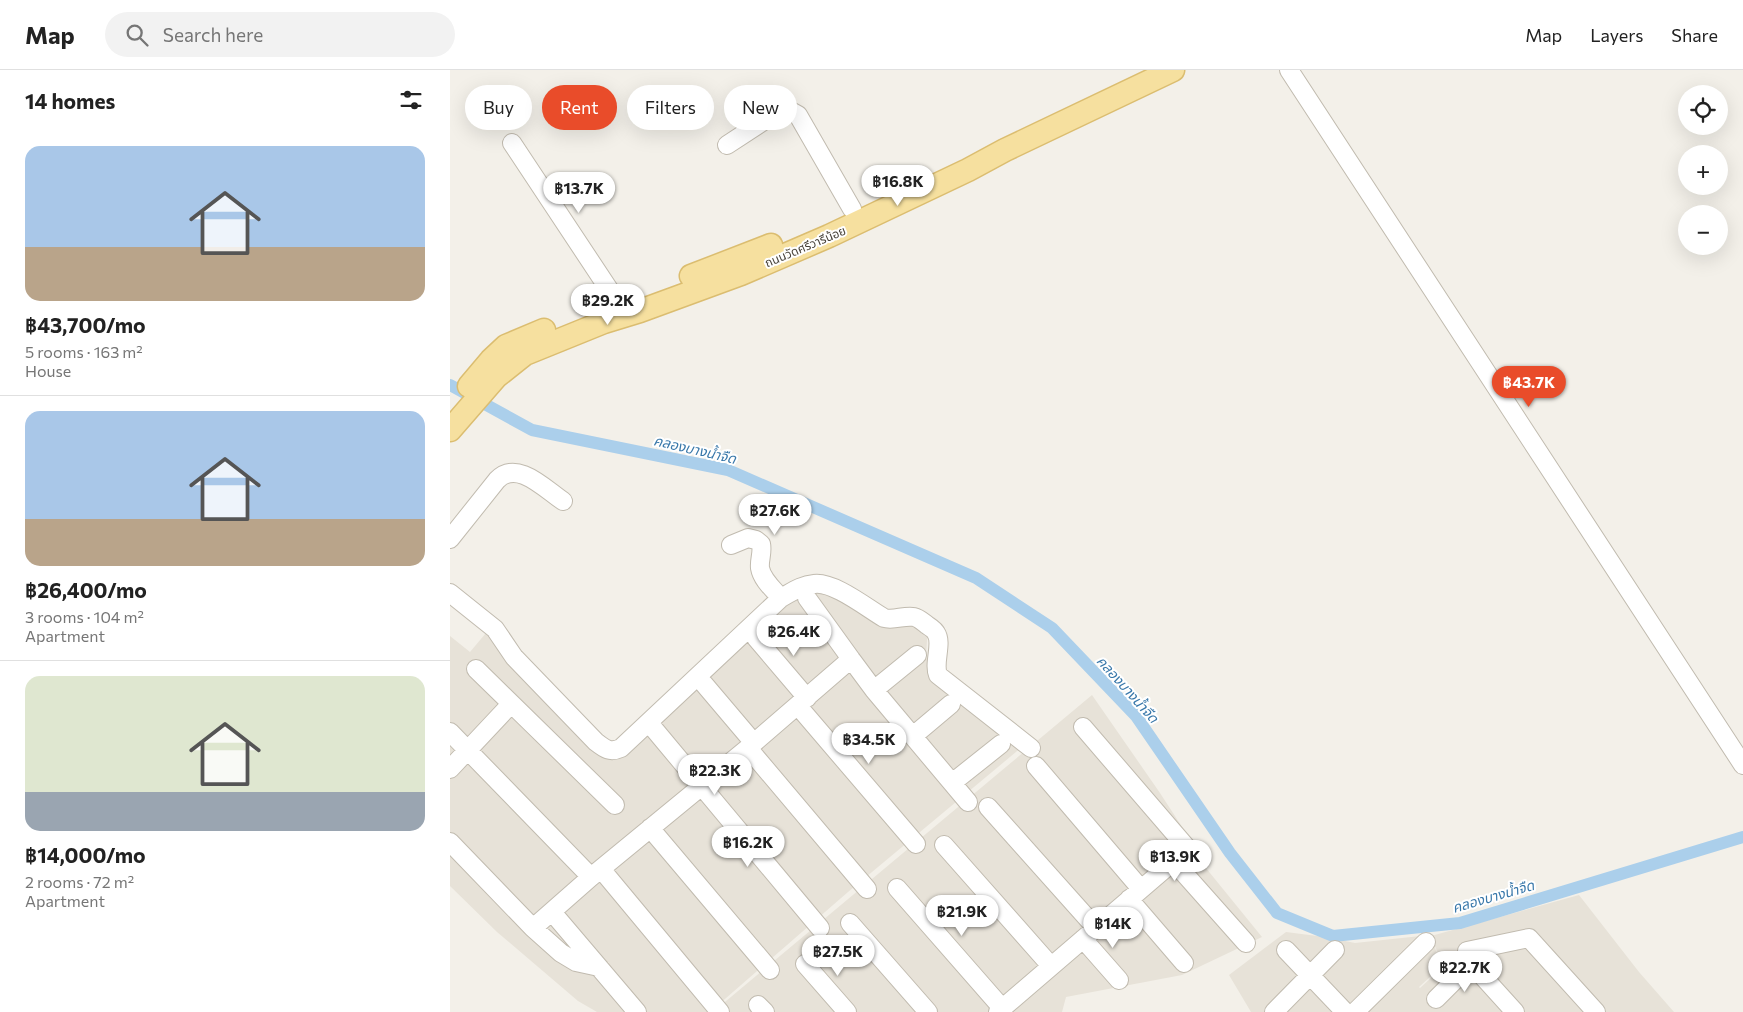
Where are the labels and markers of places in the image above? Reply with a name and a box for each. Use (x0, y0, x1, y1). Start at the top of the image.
pin: ฿16.8K (857, 164, 939, 207)
pin: ฿13.7K (538, 172, 620, 214)
pin: ฿29.2K (567, 284, 649, 326)
pin: ฿43.7K (1488, 366, 1570, 408)
pin: ฿27.6K (734, 494, 816, 536)
pin: ฿26.4K (753, 614, 835, 657)
pin: ฿34.5K (828, 722, 910, 765)
pin: ฿22.3K (674, 754, 756, 796)
pin: ฿16.2K (707, 826, 789, 868)
pin: ฿13.9K (1134, 840, 1216, 882)
pin: ฿21.9K (921, 894, 1003, 937)
pin: ฿14K (1083, 906, 1143, 949)
pin: ฿27.5K (797, 934, 879, 977)
pin: ฿22.7K (1424, 950, 1506, 993)

